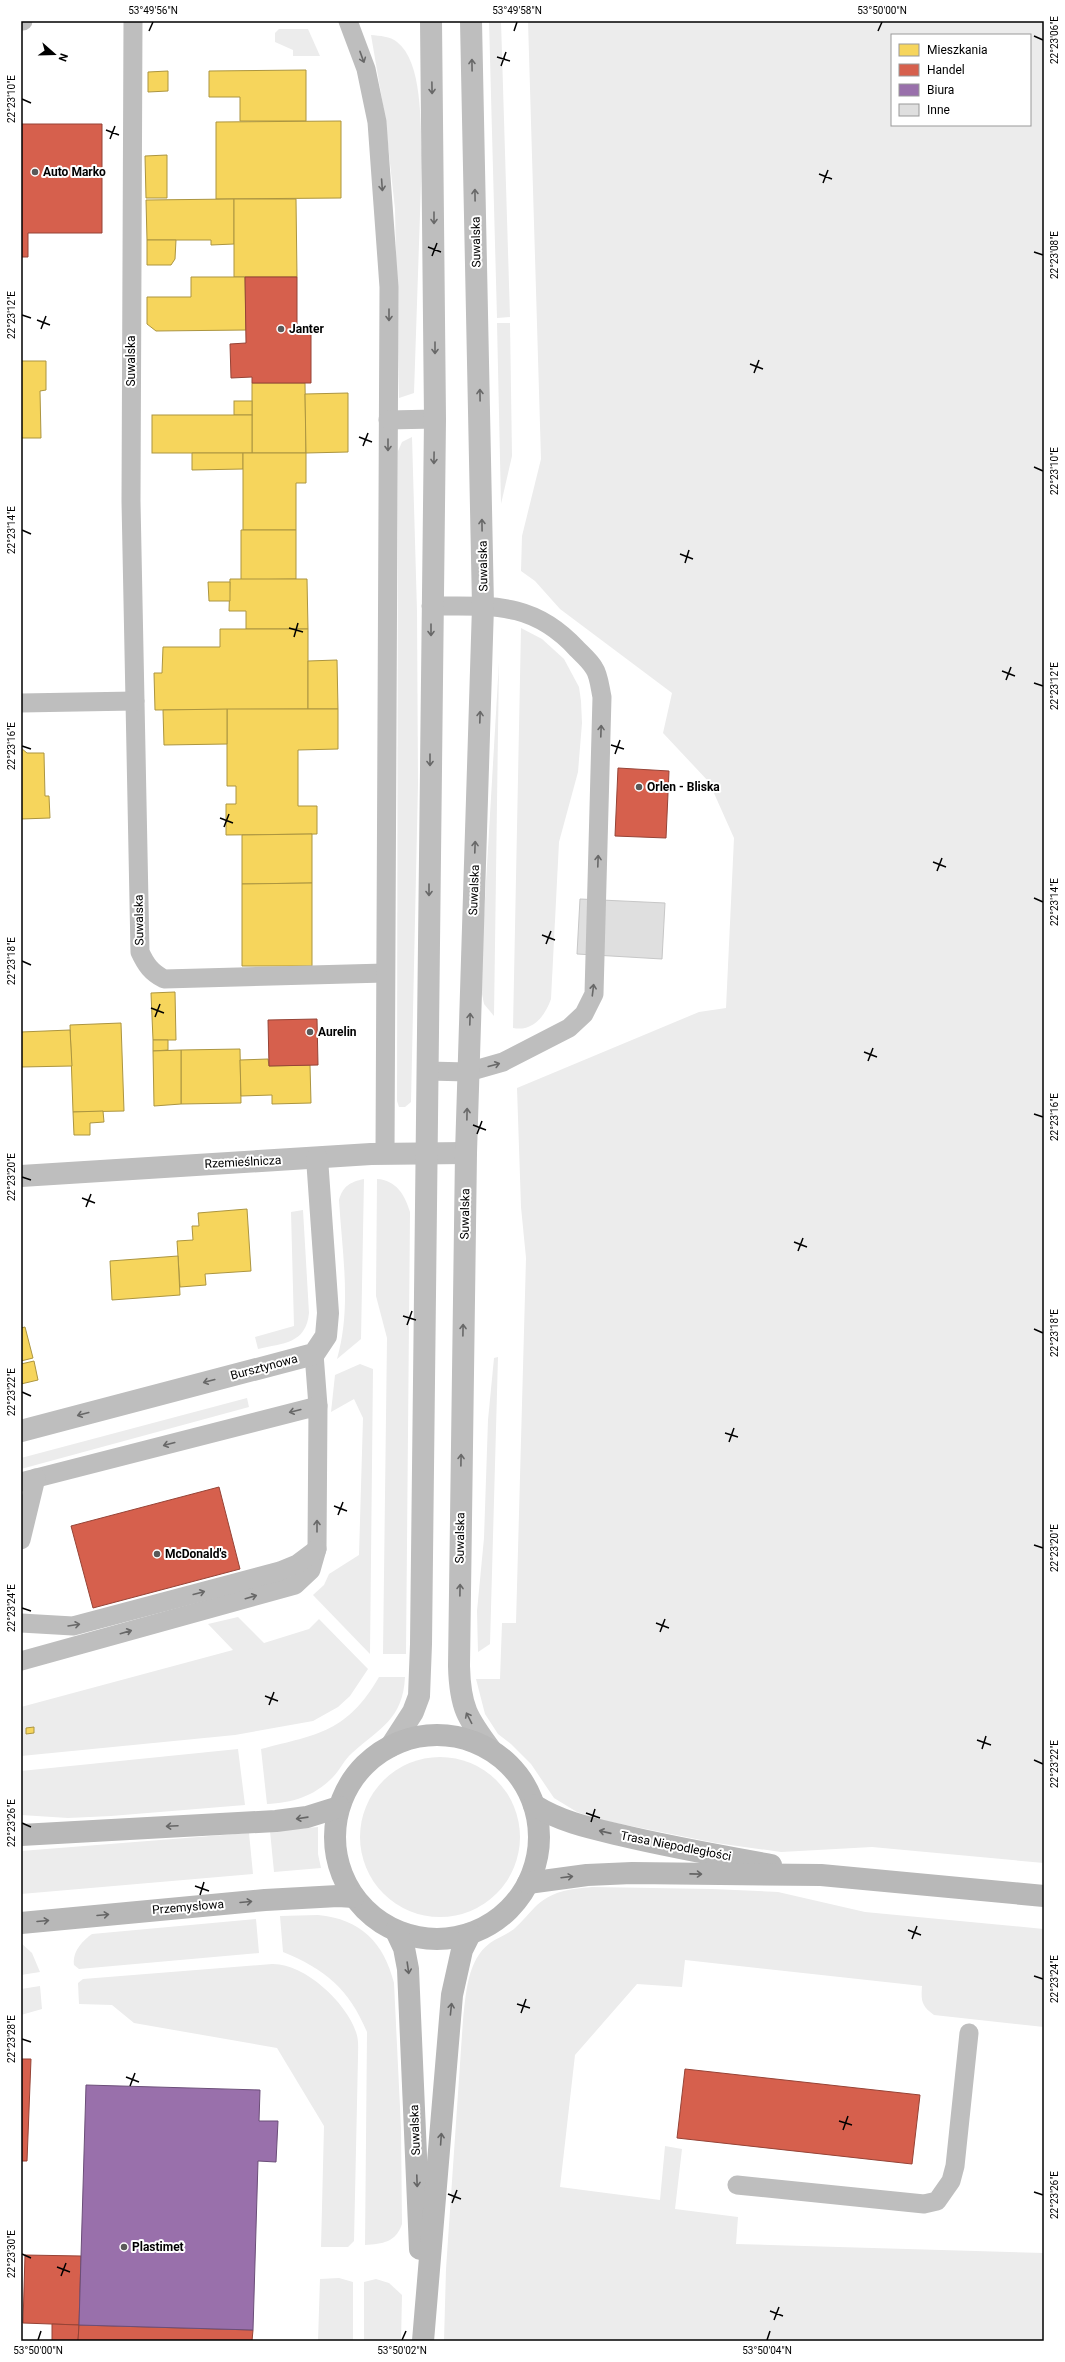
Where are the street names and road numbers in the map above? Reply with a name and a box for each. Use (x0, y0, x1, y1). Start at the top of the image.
street label: Suwalska (469, 216, 483, 268)
street label: Suwalska (124, 335, 138, 387)
street label: Suwalska (476, 540, 490, 592)
street label: Suwalska (466, 864, 482, 916)
street label: Suwalska (132, 894, 146, 946)
street label: Rzemieślnicza (204, 1153, 282, 1171)
street label: Suwalska (458, 1188, 472, 1240)
street label: Bursztynowa (229, 1351, 299, 1383)
street label: Suwalska (453, 1512, 467, 1564)
street label: Trasa Niepodległości (619, 1828, 733, 1864)
street label: Przemysłowa (152, 1897, 224, 1917)
street label: Suwalska (407, 2104, 423, 2156)

